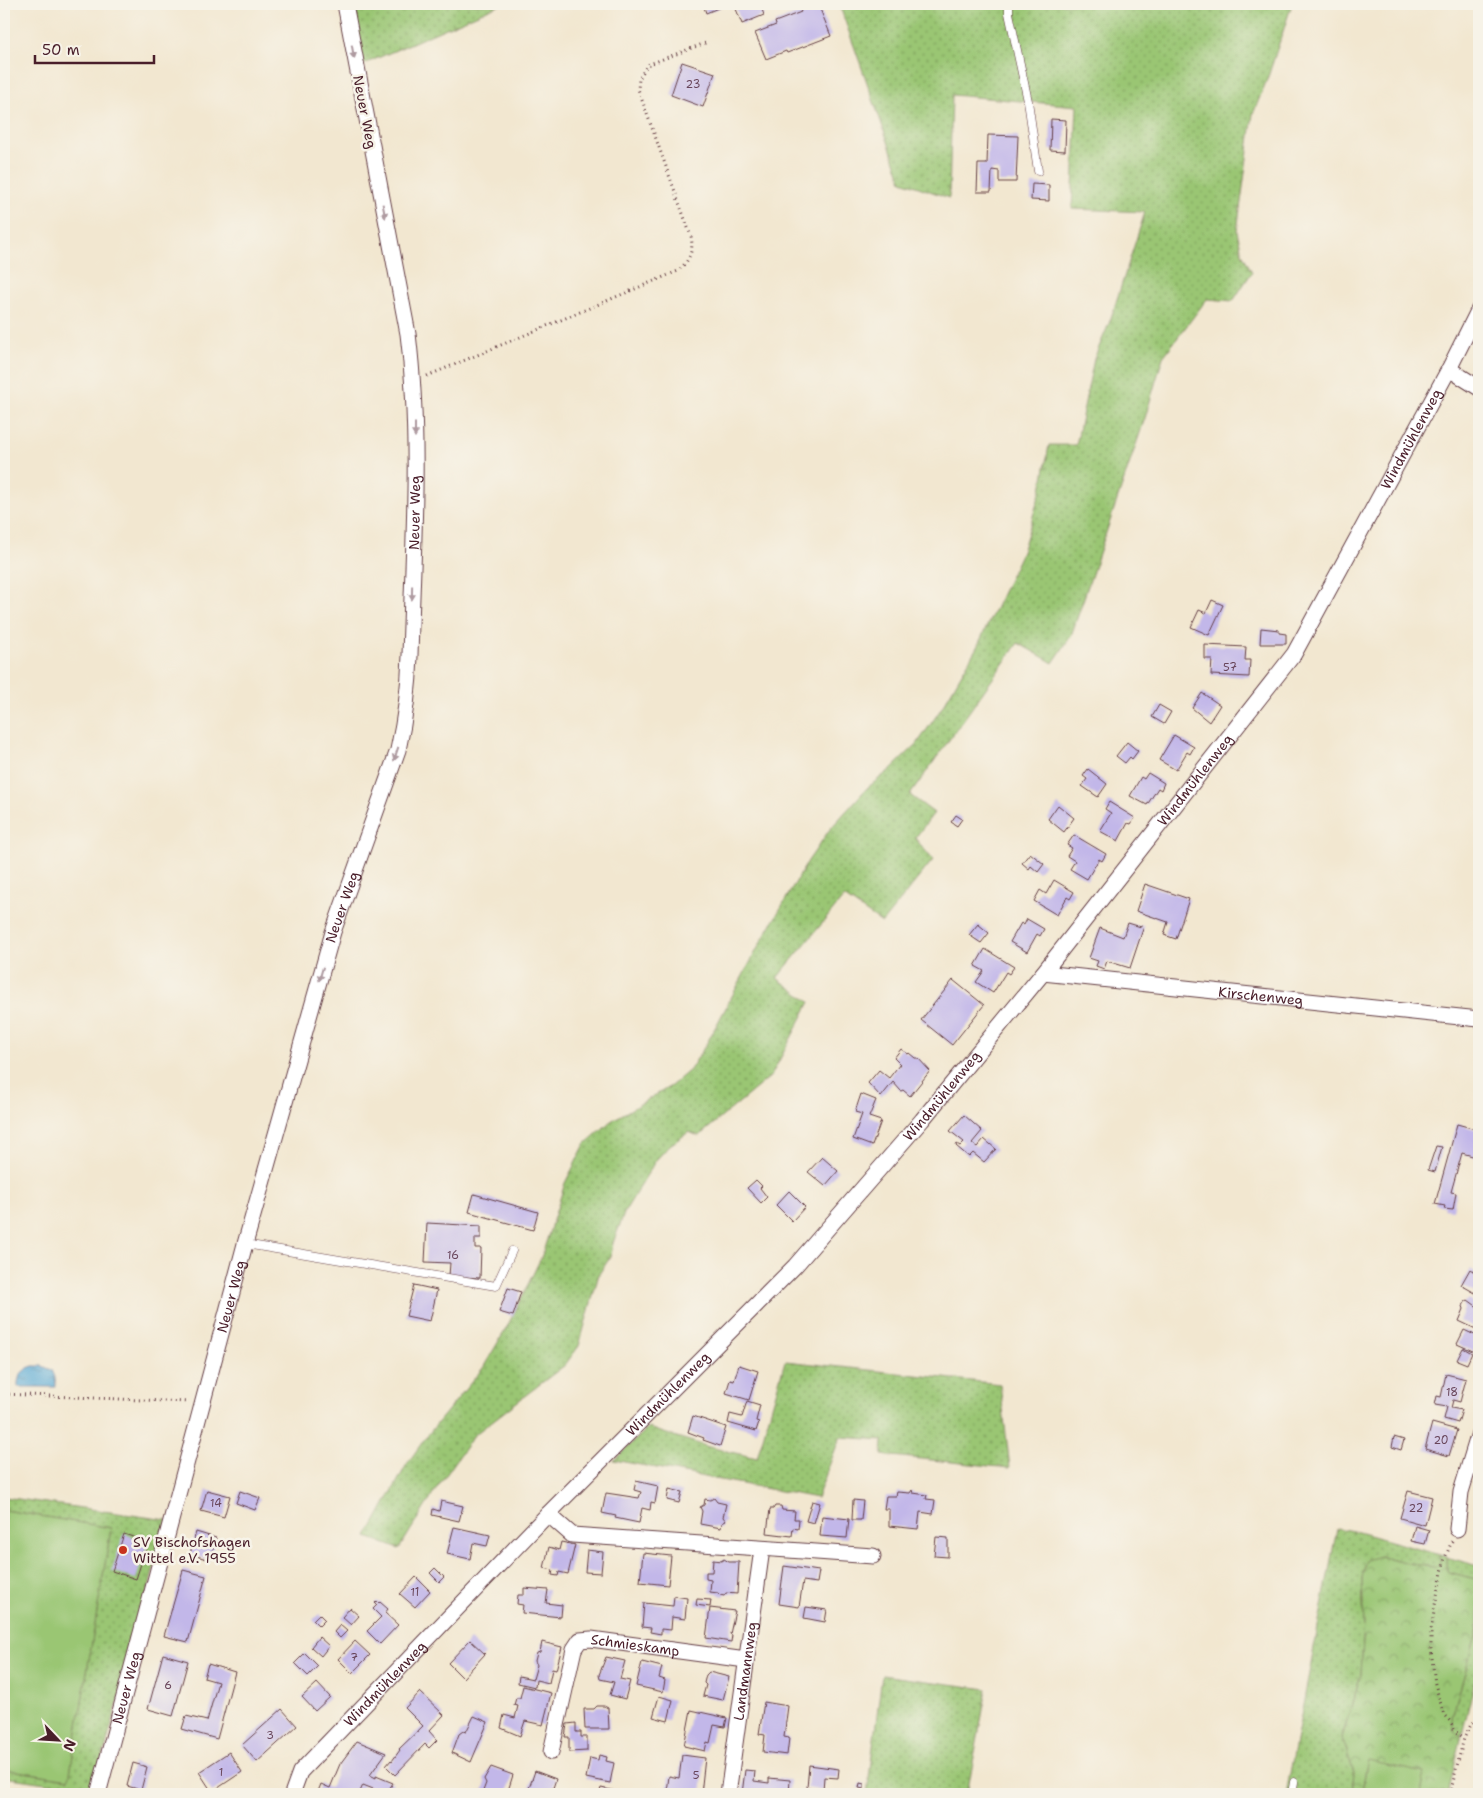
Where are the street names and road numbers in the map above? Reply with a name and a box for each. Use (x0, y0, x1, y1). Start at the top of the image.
street label: Neuer Weg (349, 74, 381, 150)
street label: Windmühlenweg (1376, 385, 1446, 492)
street label: Neuer Weg (405, 475, 424, 550)
street label: Windmühlenweg (1153, 730, 1237, 829)
street label: Neuer Weg (321, 869, 363, 945)
street label: Kirschenweg (1217, 983, 1304, 1009)
street label: Windmühlenweg (899, 1047, 984, 1145)
street label: Neuer Weg (213, 1258, 249, 1335)
street label: Windmühlenweg (622, 1348, 714, 1440)
street label: Landmannweg (729, 1621, 761, 1722)
street label: Schmieskamp (590, 1630, 681, 1660)
street label: Windmühlenweg (340, 1637, 430, 1730)
street label: Neuer Weg (108, 1649, 145, 1726)

